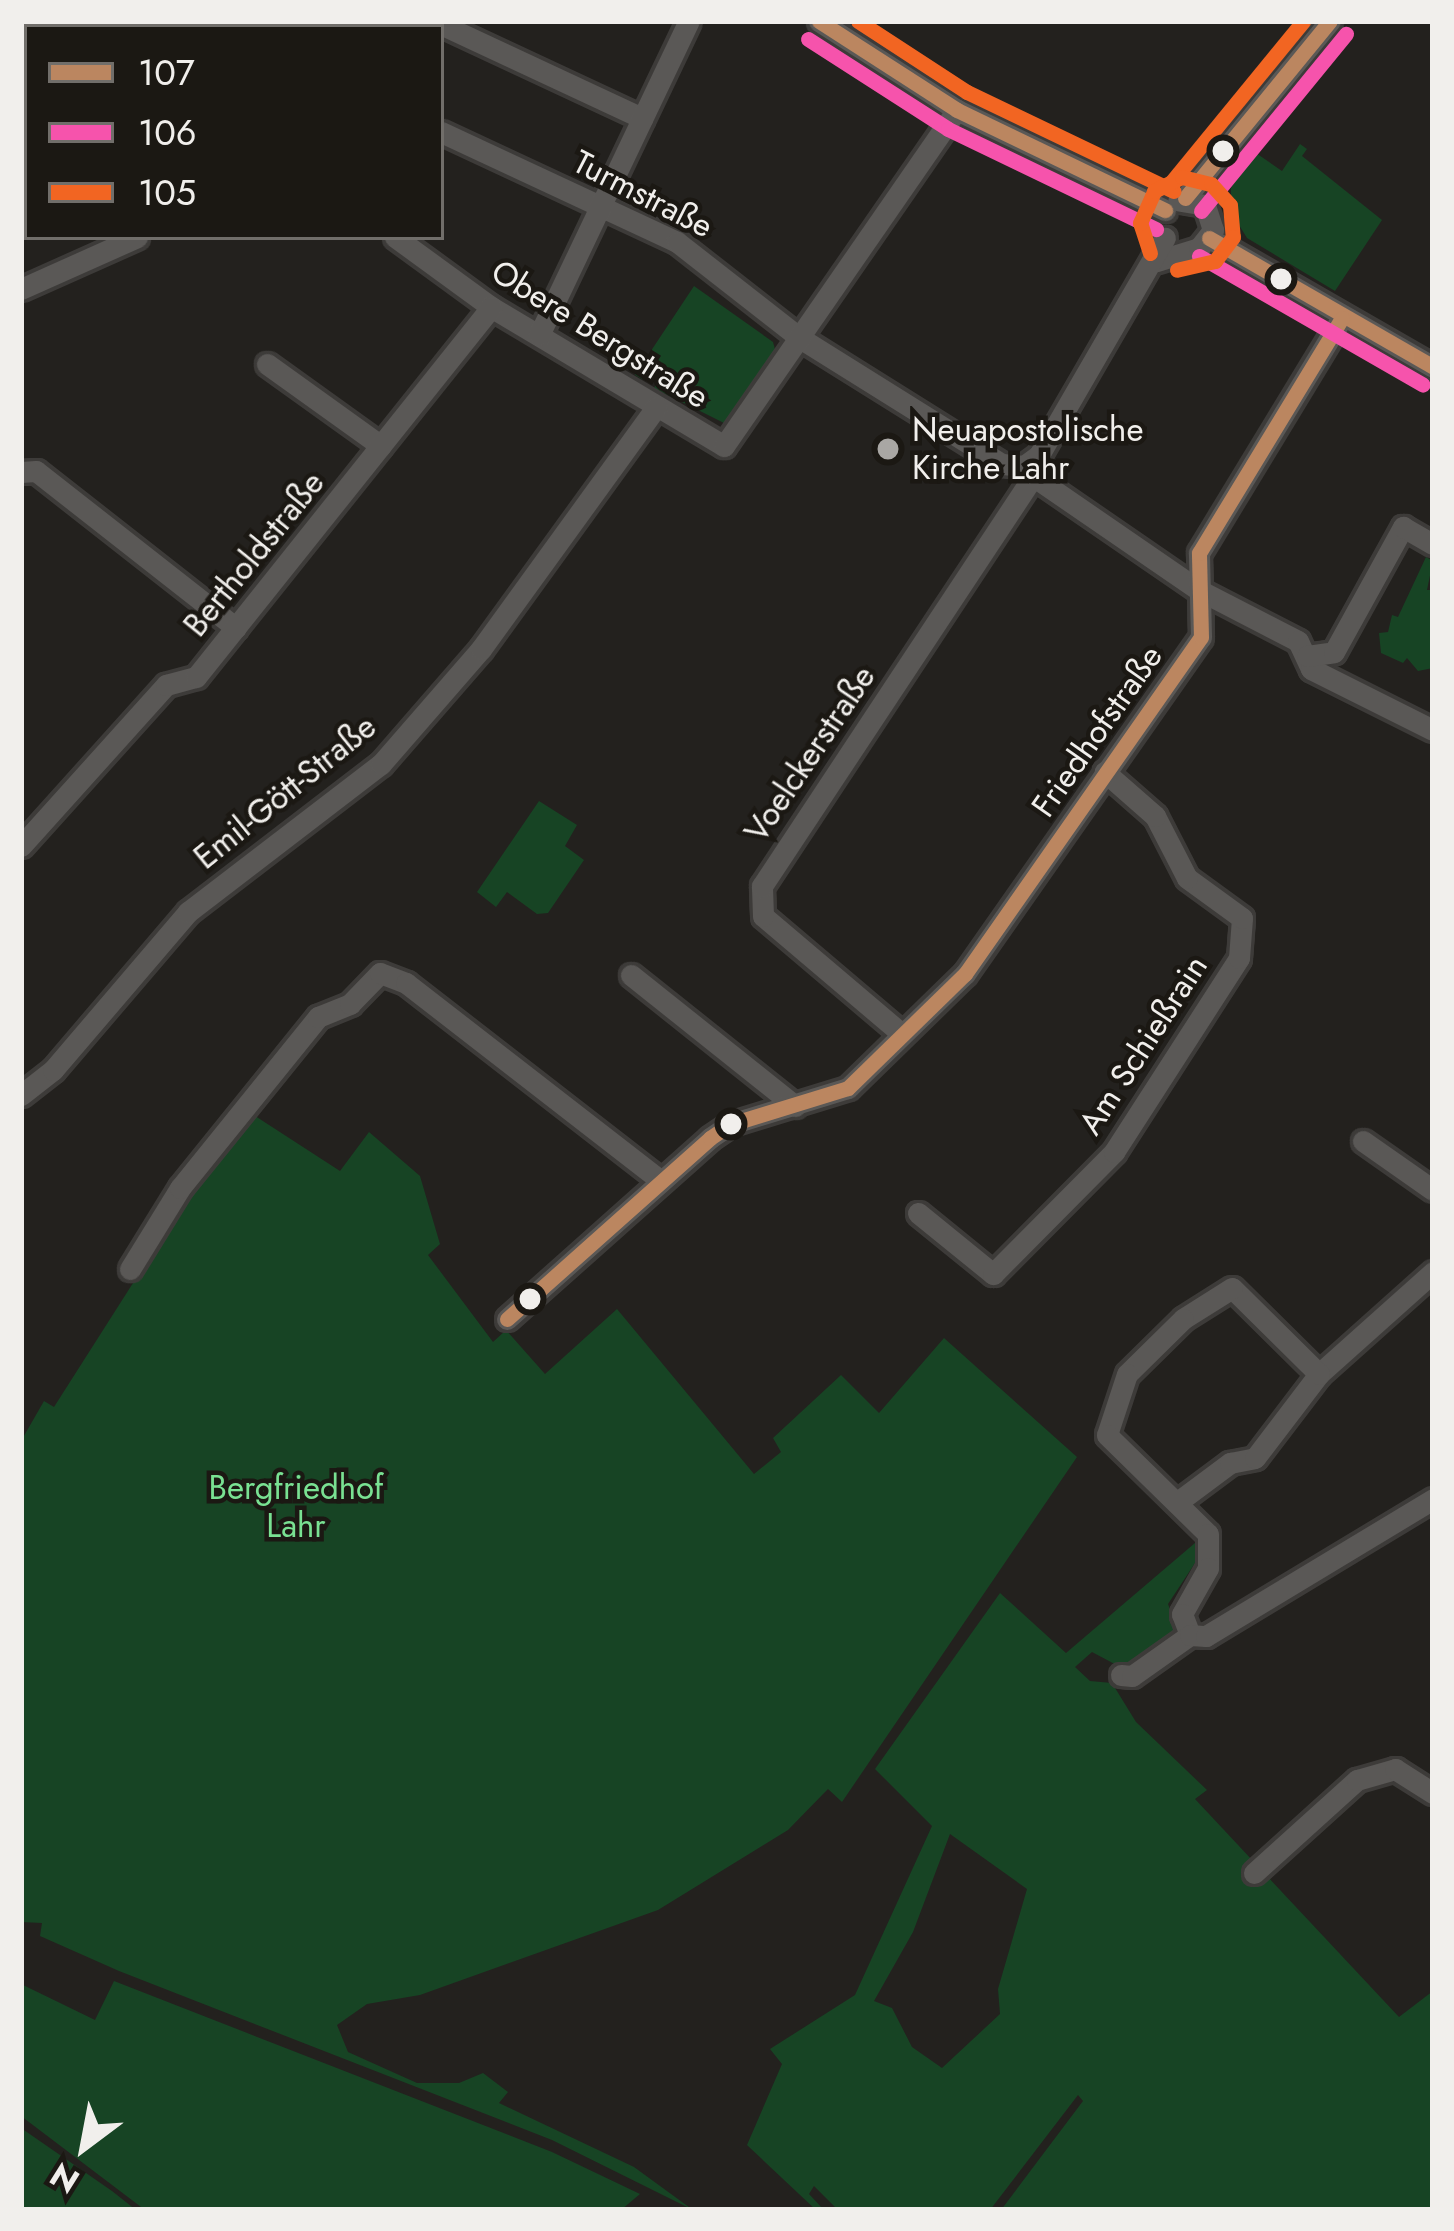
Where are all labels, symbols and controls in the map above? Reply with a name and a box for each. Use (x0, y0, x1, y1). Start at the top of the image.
legend (24, 24, 444, 240)
text: 107 (138, 46, 195, 98)
text: 106 (138, 106, 197, 158)
unlabelled marker (1212, 140, 1234, 162)
street label: Turmstraße (567, 142, 719, 246)
text: 105 (138, 166, 196, 218)
street label: Obere Bergstraße (484, 251, 716, 417)
unlabelled marker (1270, 268, 1292, 290)
place label: Neuapostolische Kirche Lahr (912, 410, 1143, 488)
marker: Neuapostolische Kirche Lahr (875, 436, 901, 462)
street label: Bertholdstraße (176, 464, 332, 644)
street label: Friedhofstraße (1023, 638, 1171, 824)
street label: Voelckerstraße (737, 658, 883, 850)
street label: Emil-Gött-Straße (186, 707, 384, 877)
street label: Am Schießrain (1070, 948, 1216, 1142)
unlabelled marker (720, 1113, 742, 1135)
unlabelled marker (519, 1288, 541, 1310)
park label: Bergfriedhof Lahr (209, 1468, 383, 1546)
north arrow (24, 2087, 144, 2207)
text: N (41, 2151, 88, 2205)

